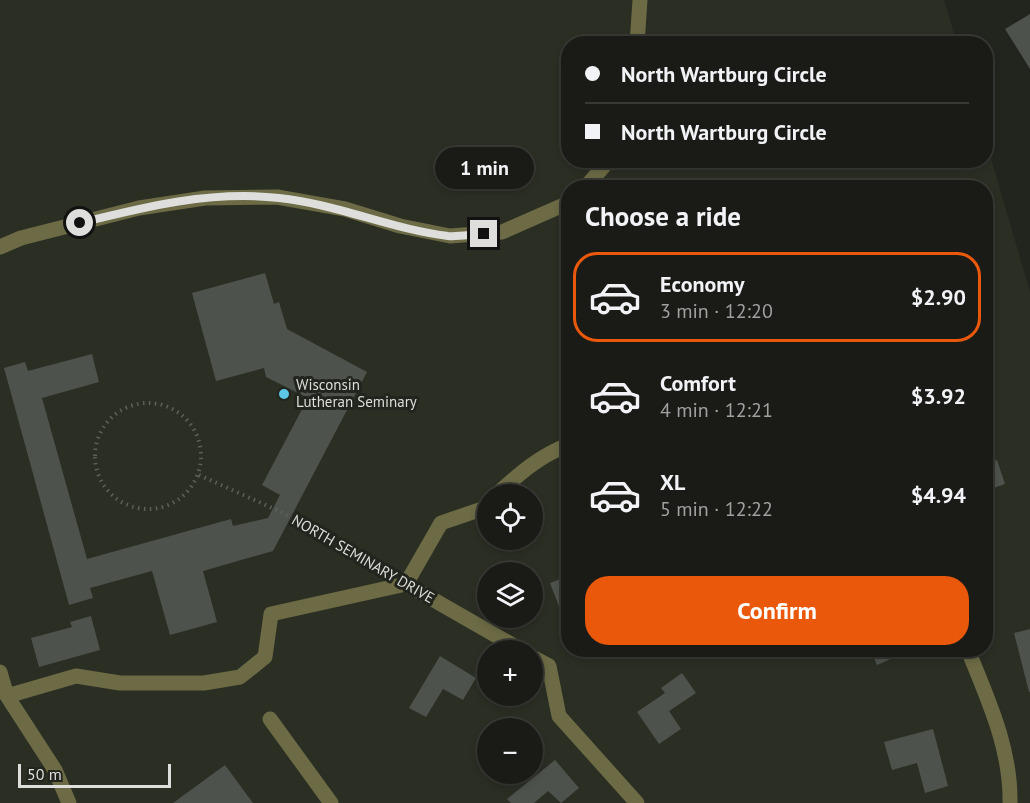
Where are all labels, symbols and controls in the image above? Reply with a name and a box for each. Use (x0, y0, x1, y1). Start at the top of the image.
text: North Wartburg Circle (621, 60, 827, 88)
text: North Wartburg Circle (621, 118, 827, 146)
callout: 1 min (434, 147, 534, 189)
text: 1 min (460, 155, 509, 181)
text: Choose a ride (585, 199, 741, 233)
route start (66, 209, 93, 236)
route end (470, 220, 497, 247)
icon: car (588, 270, 642, 324)
text: Economy (660, 270, 744, 298)
text: $2.90 (911, 283, 966, 311)
text: 3 min · 12:20 (660, 298, 773, 324)
icon: car (588, 369, 642, 423)
text: Comfort (660, 369, 736, 397)
place label: Wisconsin Lutheran Seminary (296, 375, 417, 411)
text: $3.92 (911, 382, 966, 410)
marker: Wisconsin Lutheran Seminary (277, 387, 291, 401)
text: 4 min · 12:21 (660, 397, 773, 423)
icon: car (588, 468, 642, 522)
text: XL (660, 468, 685, 496)
text: $4.94 (911, 481, 966, 509)
map controls (477, 484, 543, 784)
button: locate (477, 484, 543, 550)
text: 5 min · 12:22 (660, 496, 773, 522)
street label: NORTH SEMINARY DRIVE (289, 510, 438, 607)
button: layers (477, 562, 543, 628)
button: Confirm (585, 576, 969, 645)
button: + (477, 640, 543, 706)
button: − (477, 718, 543, 784)
scale bar (18, 761, 171, 788)
text: 50 m (27, 764, 62, 784)

